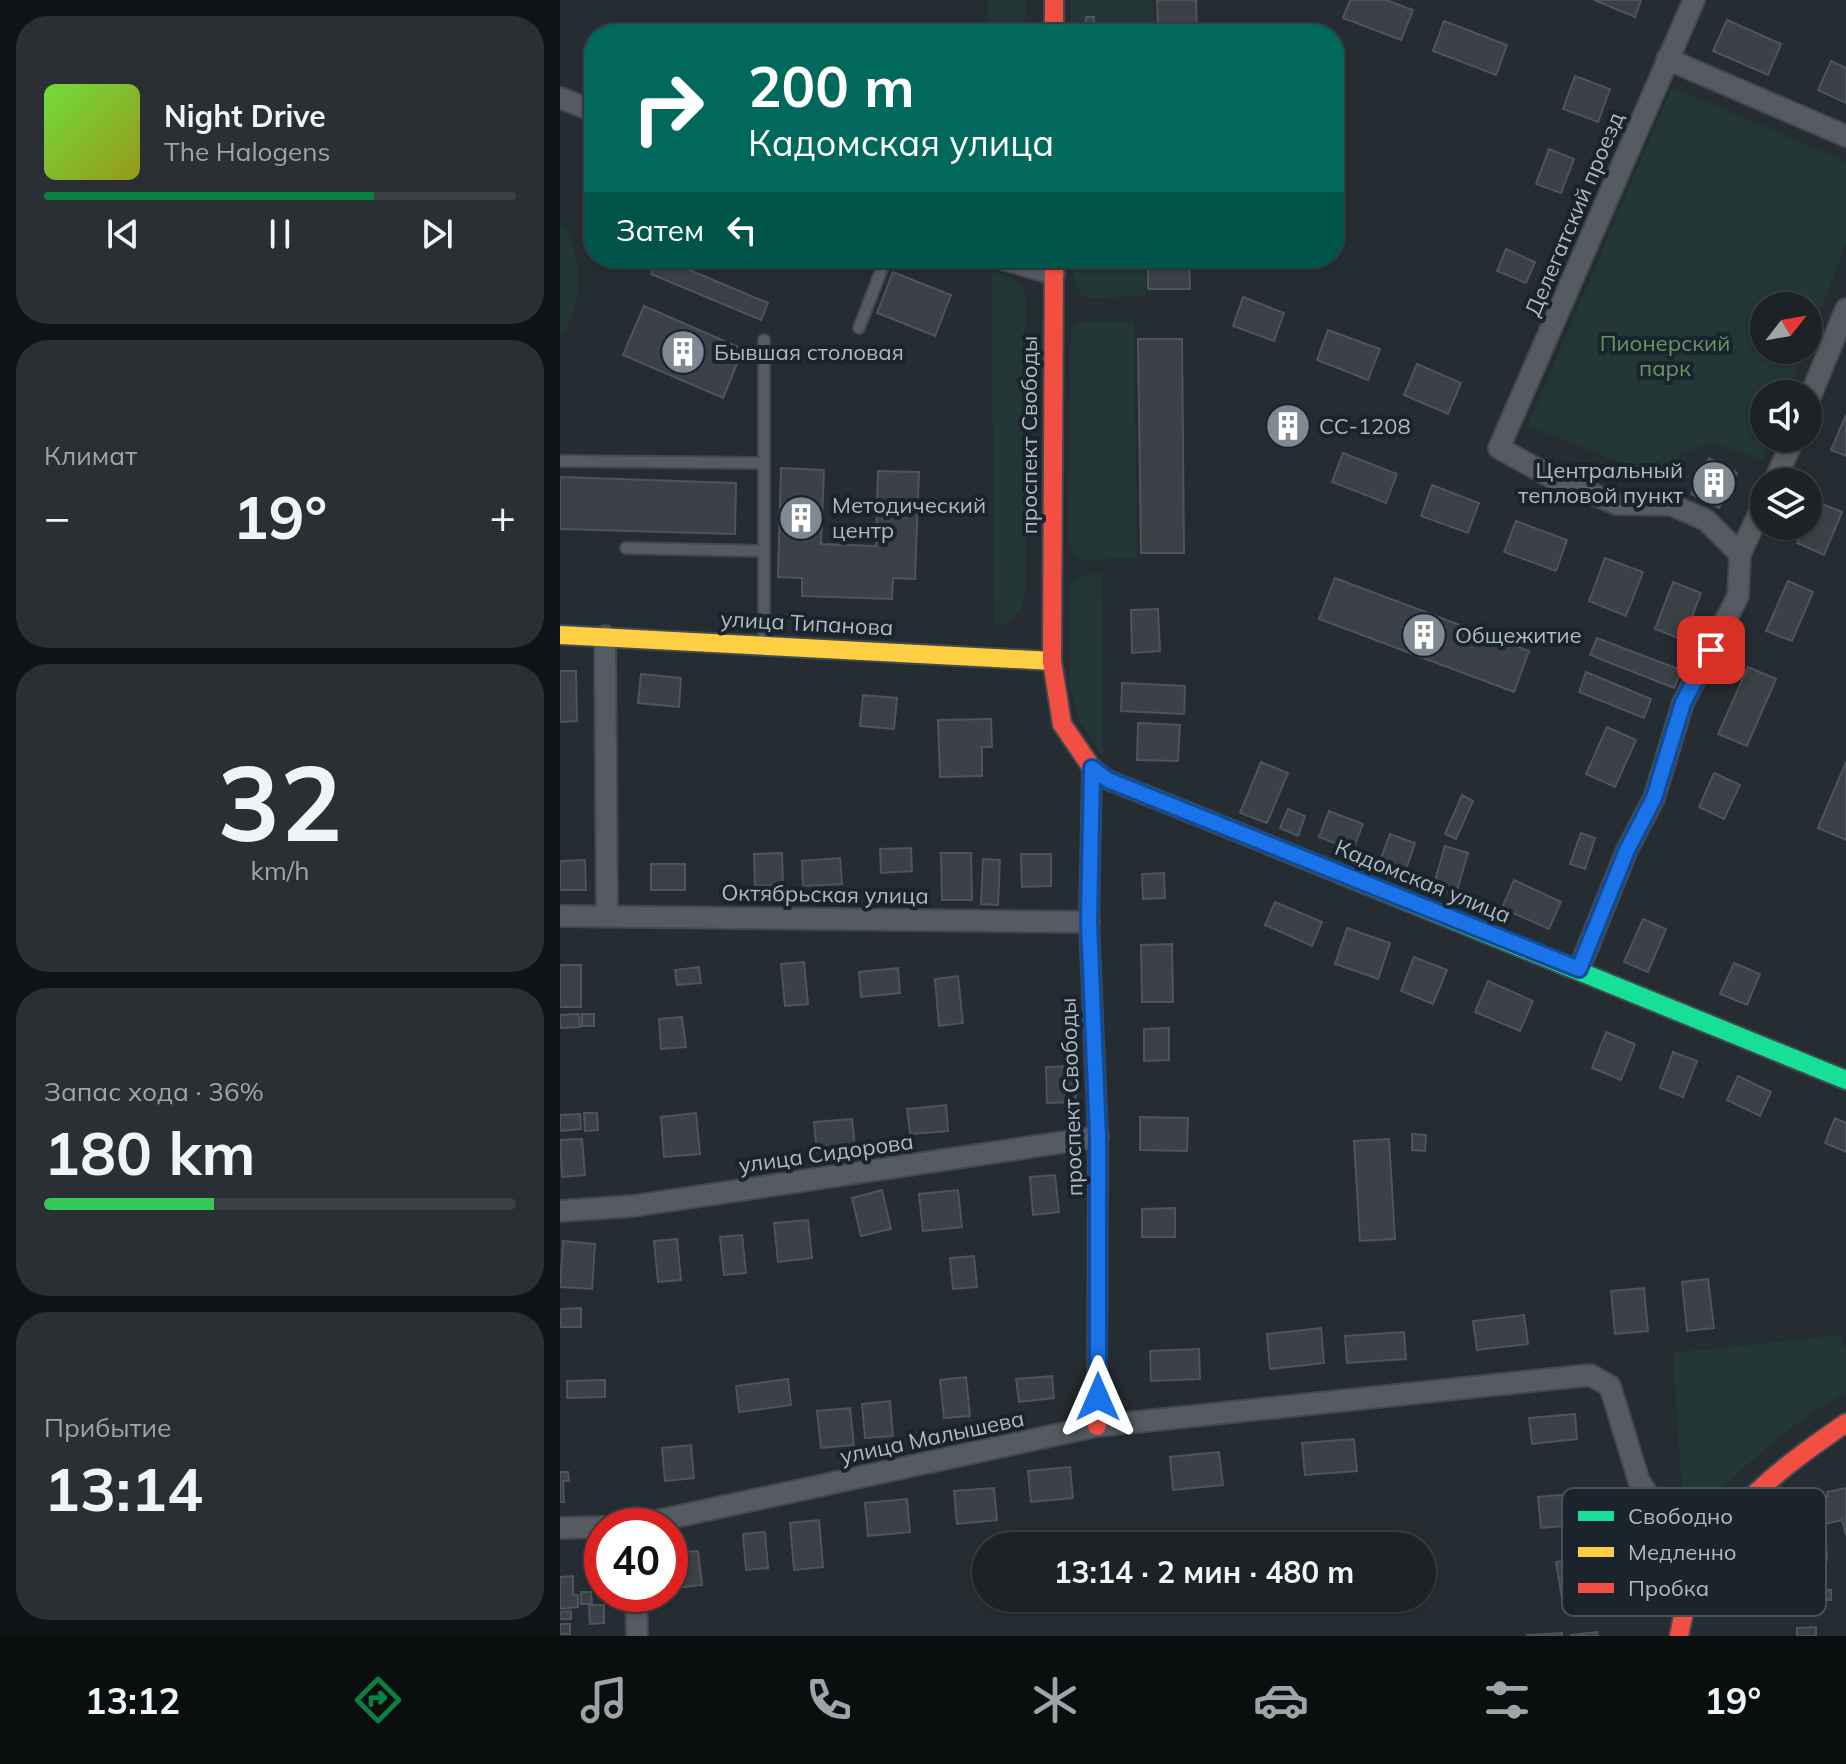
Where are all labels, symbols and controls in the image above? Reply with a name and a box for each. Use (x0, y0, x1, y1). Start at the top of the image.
text: 200 m (748, 51, 915, 121)
icon: right (616, 56, 720, 160)
text: Night Drive (164, 97, 326, 135)
street label: Делегатский проезд (1518, 108, 1630, 320)
text: Кадомская улица (748, 120, 1054, 165)
text: The Halogens (164, 135, 330, 168)
icon: left (720, 208, 764, 252)
text: Затем (616, 211, 704, 249)
icon: previous (101, 212, 145, 256)
icon: pause (258, 212, 302, 256)
icon: next (415, 212, 459, 256)
north arrow (1750, 292, 1822, 364)
map controls (1750, 292, 1822, 540)
building icon: Бывшая столовая (659, 328, 707, 376)
park label: Пионерский парк (1600, 329, 1730, 382)
street label: проспект Свободы (1015, 336, 1043, 534)
place label: Бывшая столовая (714, 338, 904, 366)
button: sound (1750, 380, 1822, 452)
building icon: СС-1208 (1264, 402, 1312, 450)
place label: СС-1208 (1319, 412, 1411, 440)
text: Климат (44, 439, 137, 472)
place label: Центральный тепловой пункт (1518, 456, 1683, 509)
building icon: Центральный тепловой пункт (1690, 459, 1738, 507)
button: layers (1750, 468, 1822, 540)
text: 19° (233, 479, 327, 554)
text: − (44, 489, 70, 544)
text: + (490, 489, 516, 544)
place label: Методический центр (832, 491, 986, 544)
building icon: Методический центр (777, 494, 825, 542)
street label: улица Типанова (720, 604, 894, 642)
building icon: Общежитие (1400, 611, 1448, 659)
pin (1677, 616, 1745, 684)
place label: Общежитие (1455, 621, 1582, 649)
icon: arrive (1689, 628, 1733, 672)
text: 32 (218, 736, 342, 867)
street label: Кадомская улица (1331, 833, 1515, 929)
text: km/h (251, 854, 309, 887)
street label: Октябрьская улица (721, 878, 929, 910)
street label: проспект Свободы (1054, 997, 1088, 1197)
text: Запас хода · 36% (44, 1075, 264, 1108)
text: 180 km (44, 1115, 256, 1190)
street label: улица Сидорова (737, 1127, 915, 1179)
position arrow (1056, 1355, 1140, 1439)
street label: улица Малышева (837, 1404, 1027, 1470)
text: Прибытие (44, 1411, 171, 1444)
text: 13:14 (44, 1451, 203, 1526)
legend (1562, 1488, 1826, 1616)
text: Свободно (1628, 1502, 1733, 1530)
speed limit sign: 40 (584, 1508, 688, 1612)
text: Медленно (1628, 1538, 1737, 1566)
text: 13:14 · 2 мин · 480 m (1054, 1553, 1354, 1591)
text: Пробка (1628, 1574, 1709, 1602)
icon: directions (350, 1672, 406, 1728)
icon: music (576, 1672, 632, 1728)
icon: phone (801, 1672, 857, 1728)
icon: climate (1027, 1672, 1083, 1728)
icon: car (1253, 1672, 1309, 1728)
icon: filters (1479, 1672, 1535, 1728)
text: 13:12 (85, 1678, 180, 1723)
text: 19° (1704, 1678, 1761, 1723)

